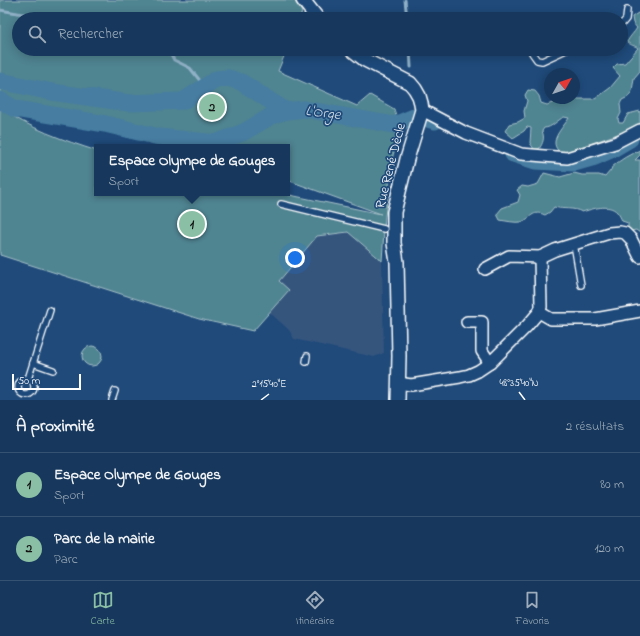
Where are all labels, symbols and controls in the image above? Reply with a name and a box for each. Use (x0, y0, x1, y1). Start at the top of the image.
search box (12, 12, 628, 56)
icon: search (26, 23, 48, 45)
text: Rechercher (58, 23, 123, 45)
north arrow (544, 68, 580, 104)
pin: 2 (199, 92, 225, 122)
water label: L'Orge (304, 100, 343, 127)
street label: Rue René Dècle (370, 120, 412, 211)
popup (94, 144, 290, 196)
text: Espace Olympe de Gouges (109, 150, 275, 172)
text: Sport (109, 172, 139, 191)
pin: 1 (179, 209, 205, 239)
your location (285, 248, 305, 268)
scale bar (12, 372, 81, 391)
text: 50 m (18, 373, 40, 389)
text: 48°35'40"N (500, 376, 539, 391)
text: 2°15'40"E (252, 377, 286, 392)
text: À proximité (16, 414, 94, 439)
text: 2 résultats (566, 417, 624, 436)
text: Espace Olympe de Gouges (54, 464, 221, 486)
text: 1 (27, 475, 31, 494)
text: 80 m (600, 475, 624, 494)
text: Sport (54, 486, 85, 505)
text: Parc de la mairie (54, 528, 155, 550)
text: 2 (26, 539, 32, 558)
text: 120 m (594, 539, 624, 558)
text: Parc (54, 550, 78, 569)
tab: Carte (91, 589, 115, 629)
tab: Itinéraire (296, 589, 334, 629)
tab: Favoris (515, 589, 549, 629)

